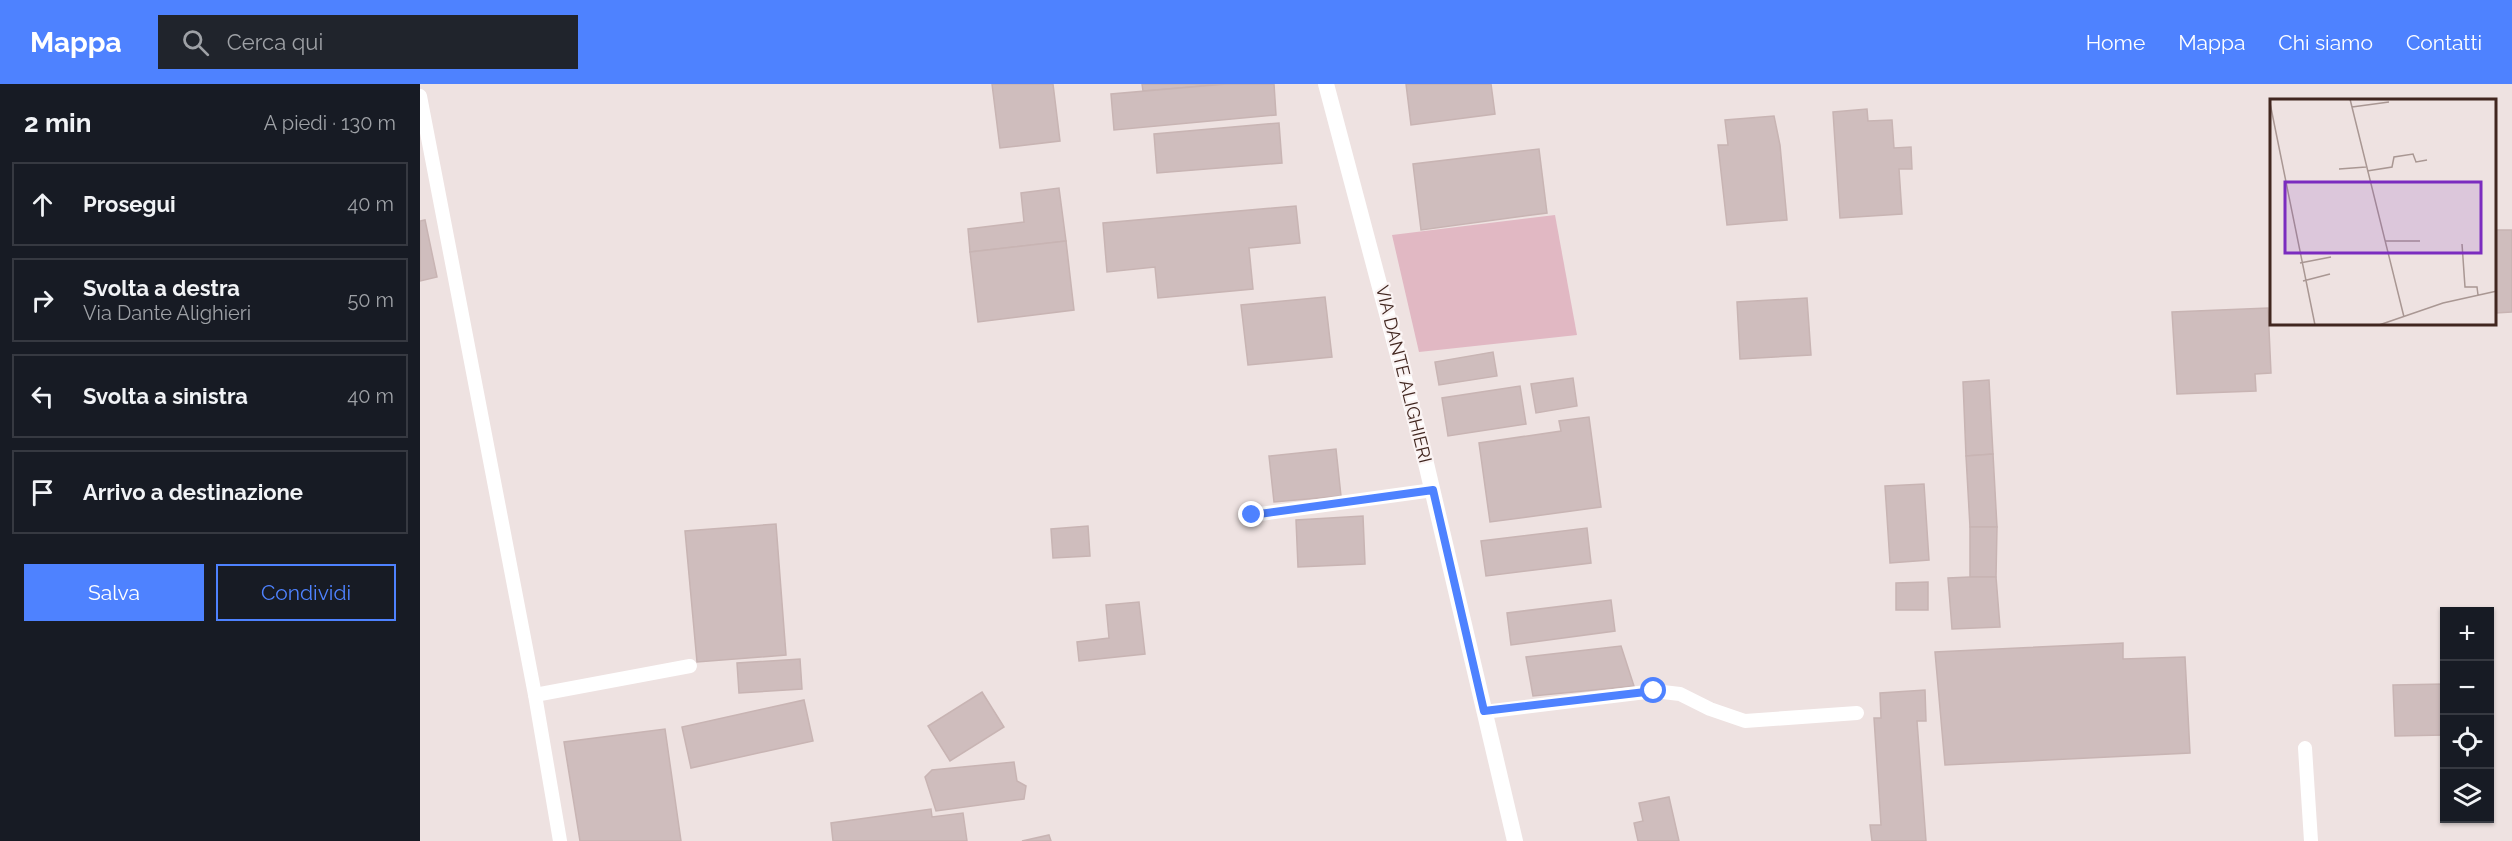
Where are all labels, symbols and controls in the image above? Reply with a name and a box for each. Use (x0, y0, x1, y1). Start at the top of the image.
search box (158, 15, 578, 69)
text: Mappa (30, 26, 122, 59)
icon: search (179, 26, 212, 59)
text: Cerca qui (227, 29, 323, 55)
text: Home (2086, 30, 2145, 55)
text: Mappa (2178, 30, 2245, 55)
text: Chi siamo (2278, 30, 2373, 55)
text: Contatti (2406, 30, 2482, 55)
inset map (2270, 99, 2497, 326)
text: 2 min (24, 108, 91, 138)
text: A piedi · 130 m (264, 111, 396, 135)
icon: ahead (26, 188, 59, 221)
text: Prosegui (83, 191, 176, 217)
text: 40 m (347, 192, 394, 216)
text: Svolta a destra (83, 275, 240, 301)
street label: VIA DANTE ALIGHIERI (1372, 283, 1436, 465)
icon: right (26, 284, 59, 317)
text: 50 m (347, 288, 394, 312)
text: Via Dante Alighieri (83, 301, 251, 325)
icon: left (26, 380, 59, 413)
text: Svolta a sinistra (83, 383, 248, 409)
text: 40 m (347, 384, 394, 408)
icon: arrive (26, 476, 59, 509)
text: Arrivo a destinazione (83, 479, 303, 505)
route end (1238, 501, 1264, 527)
button: Salva (24, 564, 204, 621)
button: Condividi (216, 564, 396, 621)
map controls (2440, 607, 2494, 823)
button: + (2440, 607, 2494, 661)
button: − (2440, 661, 2494, 715)
route start (1640, 677, 1666, 703)
button: locate (2440, 715, 2494, 769)
button: layers (2440, 769, 2494, 823)

